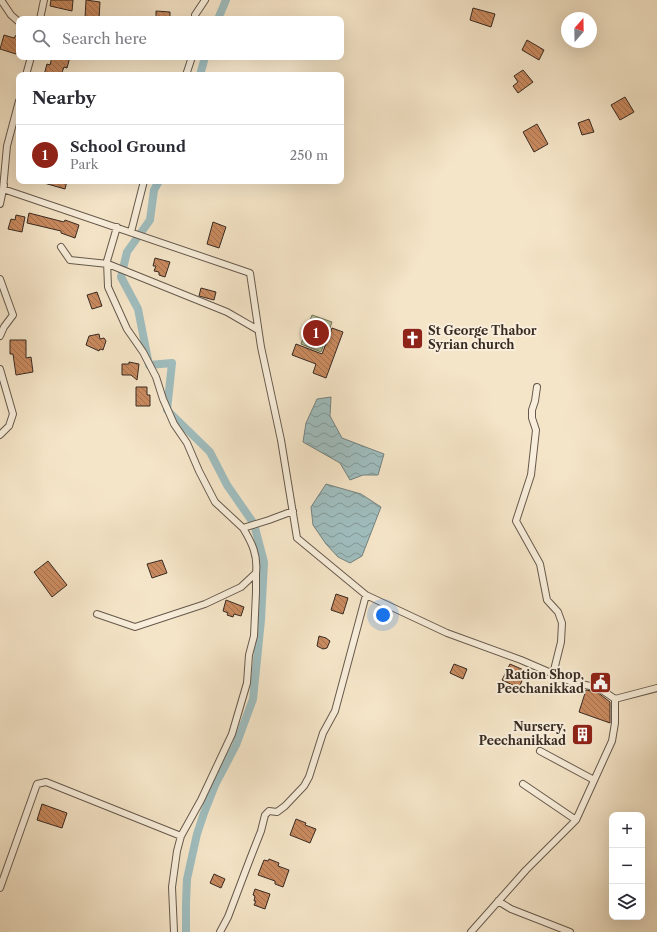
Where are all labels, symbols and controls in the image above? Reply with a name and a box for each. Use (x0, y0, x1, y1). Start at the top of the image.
north arrow (561, 12, 597, 48)
search box (16, 16, 344, 60)
icon: search (30, 27, 52, 49)
text: Search here (62, 29, 147, 48)
text: Nearby (32, 88, 96, 108)
text: School Ground (70, 137, 186, 156)
text: 1 (42, 147, 48, 163)
text: 250 m (290, 147, 328, 163)
text: Park (70, 156, 98, 172)
pin: 1 (303, 318, 329, 348)
place label: St George Thabor Syrian church (428, 323, 537, 352)
church icon: St George Thabor Syrian church (400, 325, 426, 351)
your location (373, 605, 393, 625)
place label: Ration Shop, Peechanikkad (497, 667, 584, 696)
public building icon: Ration Shop, Peechanikkad (587, 669, 613, 695)
place label: Nursery, Peechanikkad (479, 719, 566, 748)
building icon: Nursery, Peechanikkad (569, 721, 595, 747)
map controls (609, 812, 645, 920)
button: + (609, 812, 645, 848)
button: − (609, 848, 645, 884)
button: layers (609, 884, 645, 920)

